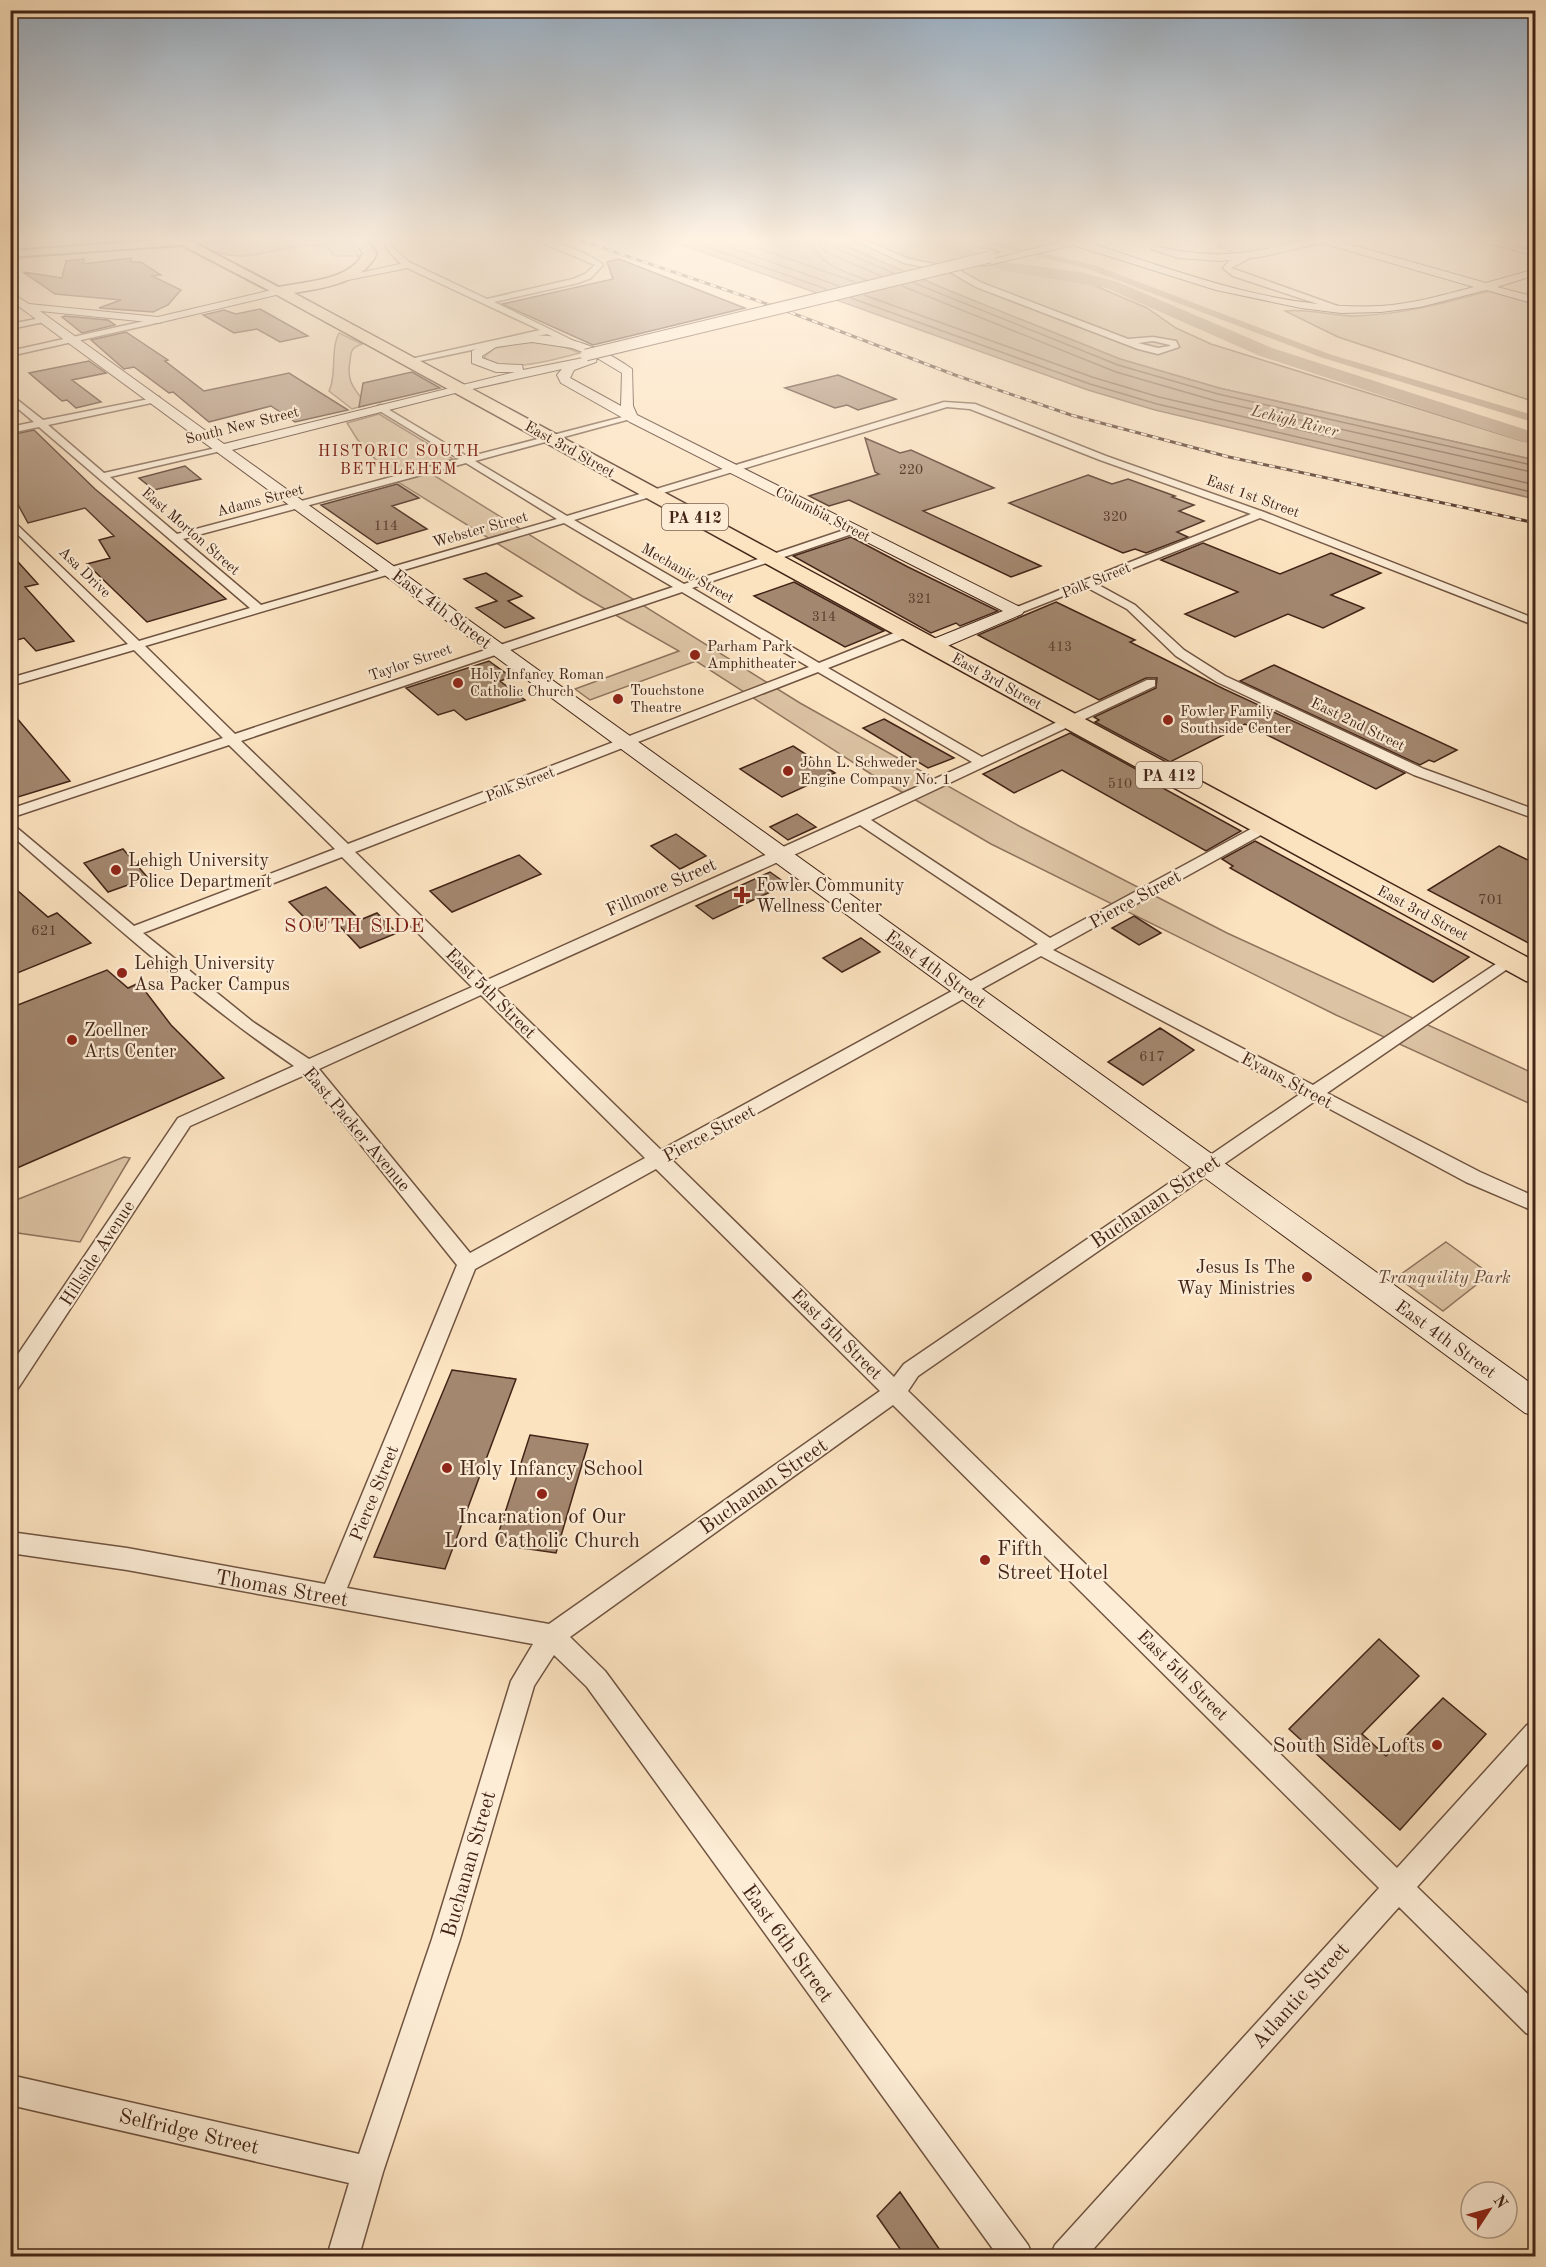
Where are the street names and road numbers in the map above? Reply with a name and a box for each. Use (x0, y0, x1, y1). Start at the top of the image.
street label: South New Street (184, 405, 301, 448)
street label: East 3rd Street (522, 419, 617, 481)
street label: East 1st Street (1204, 474, 1301, 521)
street label: Adams Street (215, 483, 305, 520)
street label: Columbia Street (772, 485, 872, 546)
street label: East Morton Street (138, 486, 242, 579)
road number: PA 412 (662, 504, 728, 530)
street label: Webster Street (431, 510, 530, 551)
street label: Mechanic Street (638, 542, 736, 607)
street label: Asa Drive (55, 545, 113, 601)
street label: Polk Street (1060, 561, 1133, 602)
street label: East 4th Street (388, 567, 495, 653)
street label: Taylor Street (367, 642, 454, 685)
street label: East 3rd Street (949, 651, 1044, 713)
street label: East 2nd Street (1308, 696, 1407, 755)
road number: PA 412 (1136, 762, 1202, 788)
street label: Polk Street (484, 765, 557, 805)
street label: Fillmore Street (604, 856, 719, 920)
street label: Pierce Street (1087, 867, 1184, 932)
street label: East 3rd Street (1374, 884, 1470, 945)
street label: East 4th Street (882, 927, 989, 1012)
street label: East 5th Street (442, 945, 539, 1042)
street label: Evans Street (1238, 1049, 1335, 1112)
street label: East Packer Avenue (299, 1064, 413, 1195)
street label: Pierce Street (660, 1102, 759, 1166)
street label: Buchanan Street (1087, 1151, 1224, 1253)
street label: Hillside Avenue (57, 1198, 138, 1309)
street label: East 5th Street (788, 1286, 885, 1383)
street label: East 4th Street (1392, 1297, 1499, 1382)
street label: Buchanan Street (696, 1435, 832, 1539)
street label: Pierce Street (348, 1443, 402, 1544)
street label: Thomas Street (214, 1567, 350, 1611)
street label: East 5th Street (1134, 1627, 1231, 1724)
street label: Buchanan Street (439, 1789, 500, 1940)
street label: East 6th Street (737, 1881, 836, 2007)
street label: Atlantic Street (1248, 1939, 1354, 2053)
street label: Selfridge Street (117, 2106, 261, 2159)

